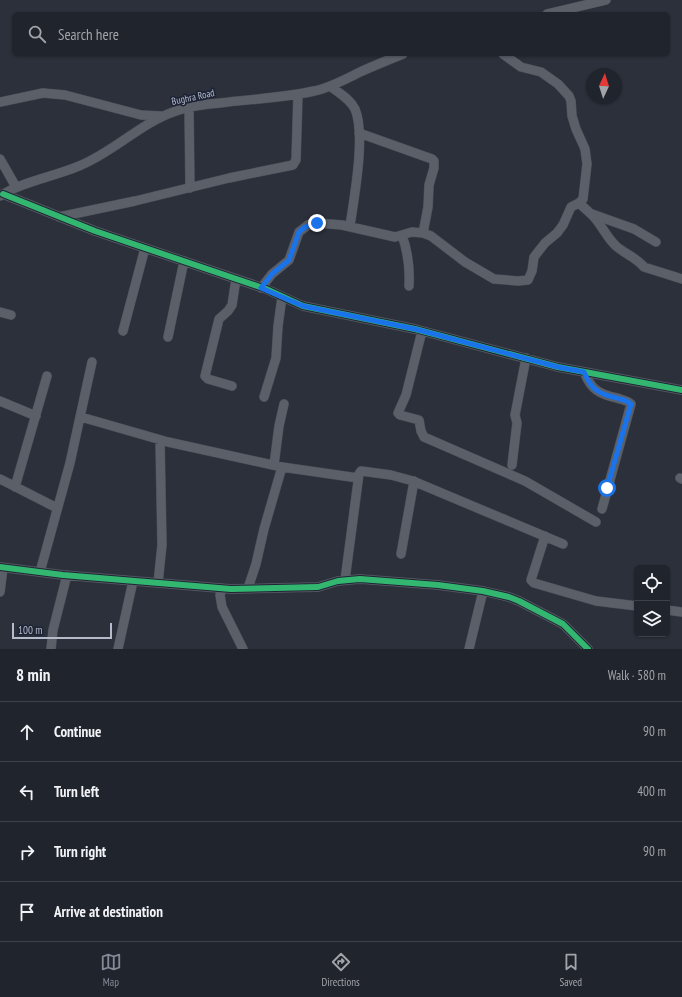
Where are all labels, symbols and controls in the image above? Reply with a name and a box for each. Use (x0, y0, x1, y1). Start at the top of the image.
search box (12, 12, 670, 56)
icon: search (26, 23, 48, 45)
text: Search here (58, 25, 119, 44)
north arrow (586, 68, 622, 104)
street label: Bughra Road (170, 86, 216, 108)
route end (308, 214, 326, 232)
route start (598, 479, 616, 497)
map controls (634, 565, 670, 637)
button: locate (634, 565, 670, 601)
button: layers (634, 601, 670, 637)
scale bar (12, 621, 112, 640)
text: 100 m (18, 623, 42, 637)
text: 8 min (16, 664, 50, 686)
text: Walk · 580 m (608, 667, 666, 684)
icon: ahead (16, 721, 38, 743)
text: Continue (54, 722, 101, 741)
text: 90 m (643, 723, 666, 740)
icon: left (16, 781, 38, 803)
text: Turn left (54, 782, 99, 801)
text: 400 m (637, 783, 666, 800)
icon: right (16, 841, 38, 863)
text: Turn right (54, 842, 106, 861)
text: 90 m (643, 843, 666, 860)
icon: arrive (16, 901, 38, 923)
text: Arrive at destination (54, 902, 163, 921)
tab: Map (100, 951, 122, 989)
tab: Directions (322, 951, 360, 989)
tab: Saved (559, 951, 582, 989)

